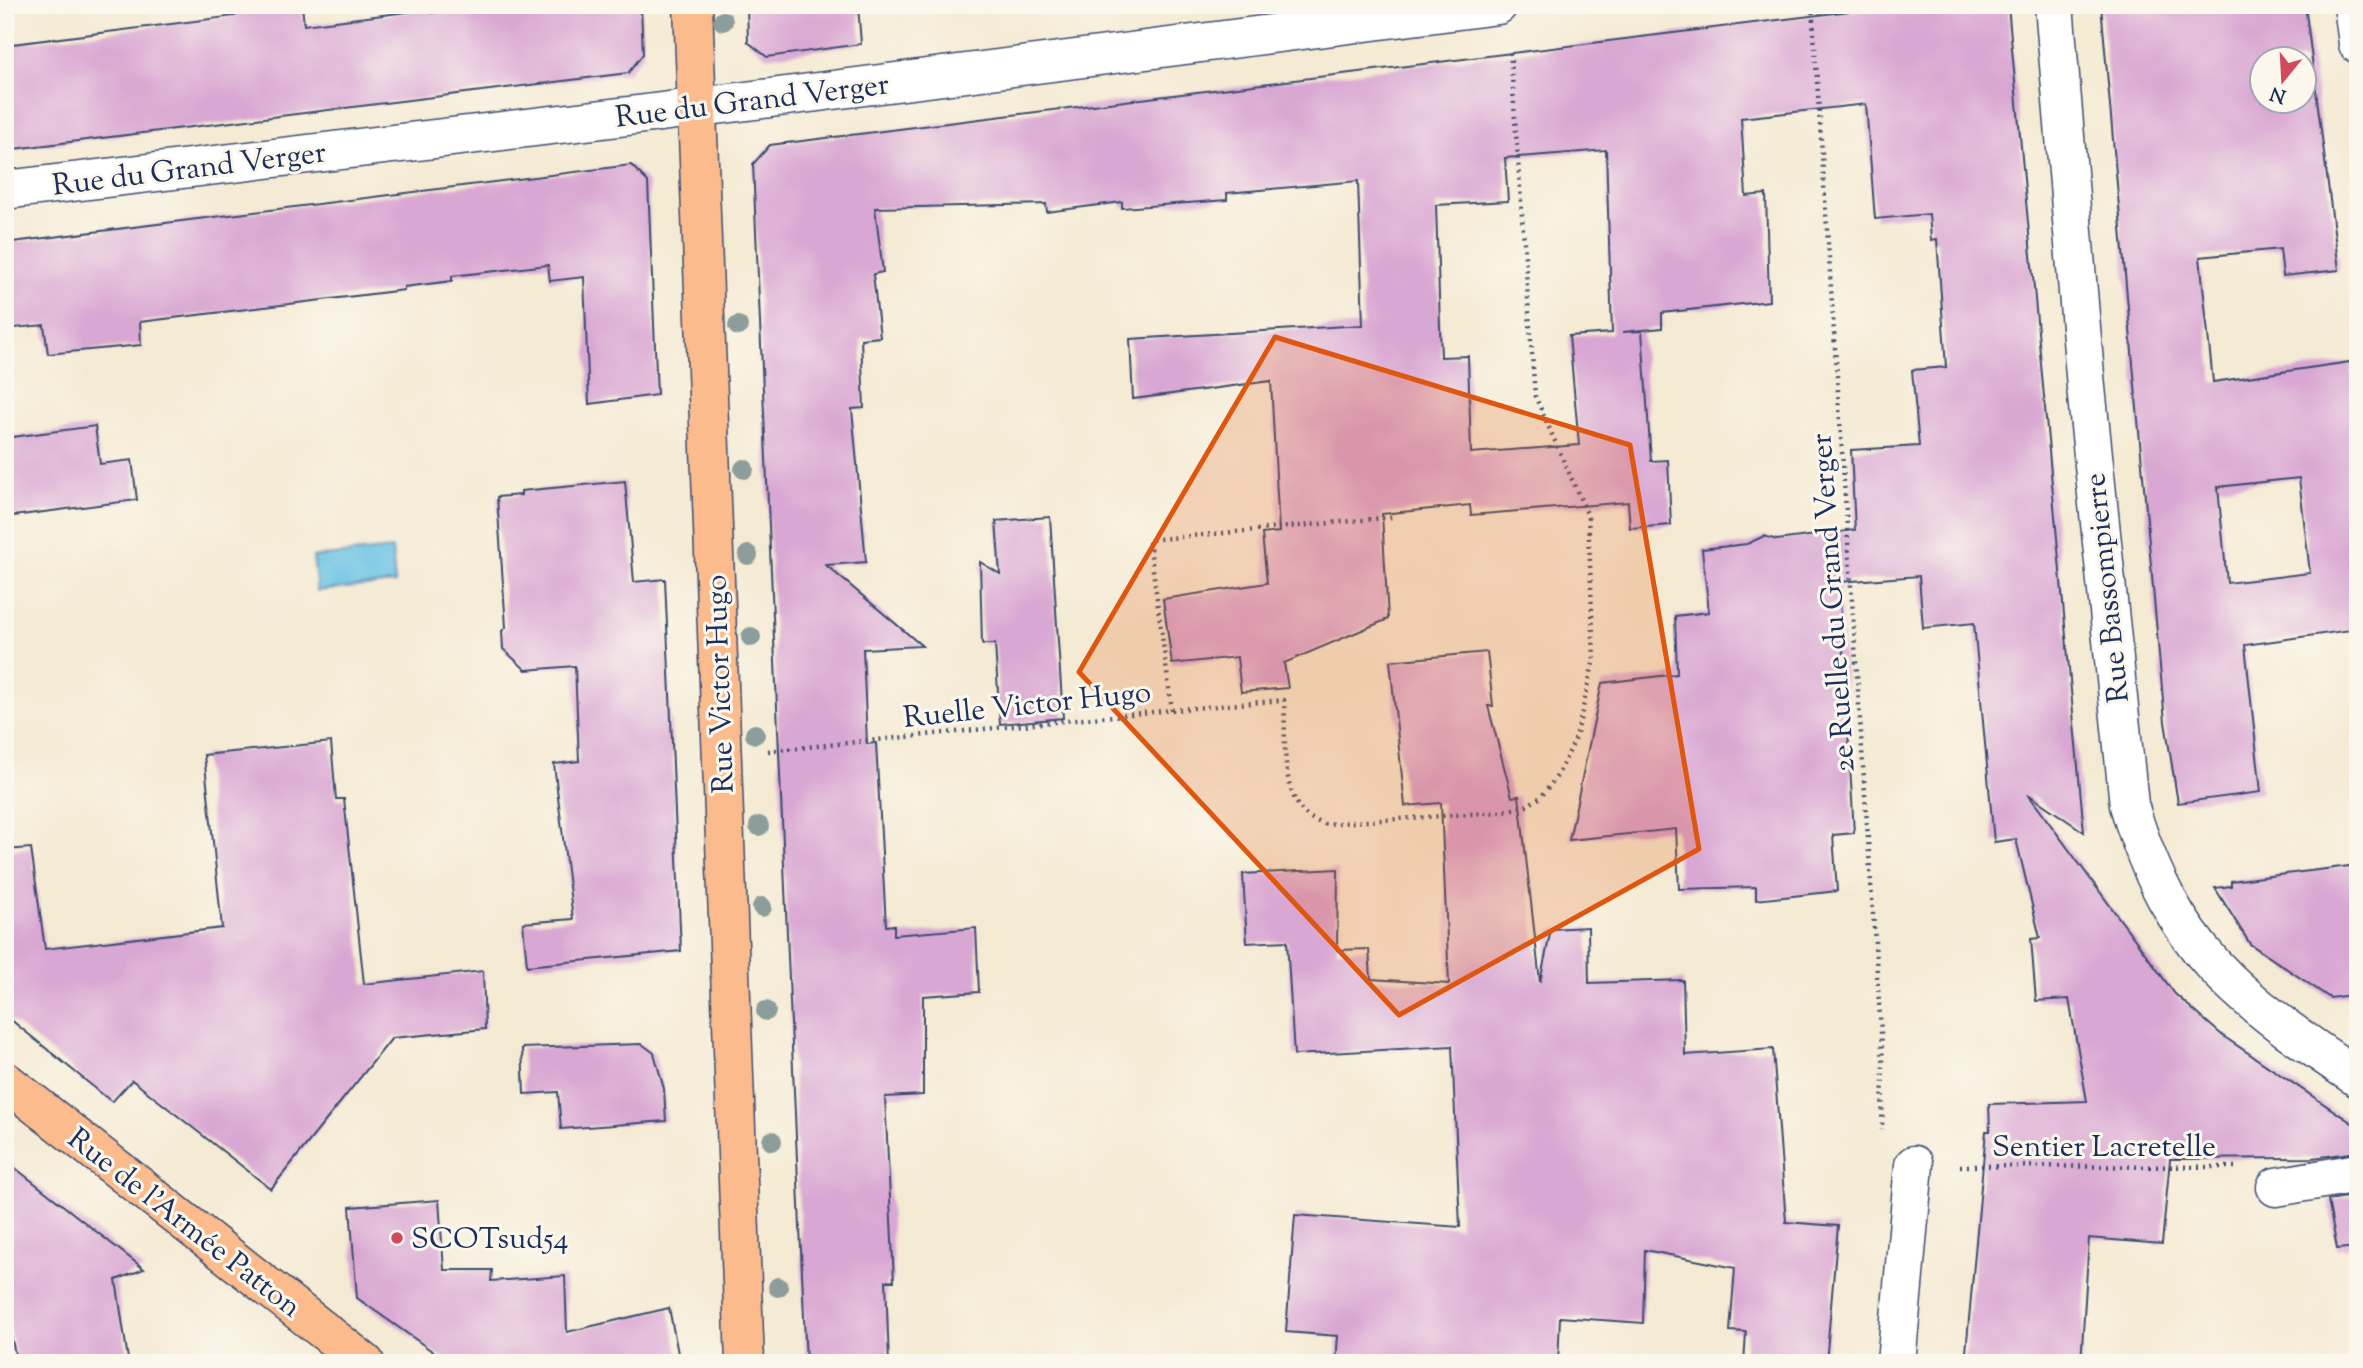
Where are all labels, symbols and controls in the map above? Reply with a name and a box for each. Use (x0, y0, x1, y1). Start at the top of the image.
north arrow (2248, 46, 2318, 116)
street label: Rue du Grand Verger (613, 64, 892, 141)
text: N (2267, 79, 2290, 109)
street label: Rue du Grand Verger (50, 132, 329, 209)
street label: 2e Ruelle du Grand Verger (1801, 432, 1868, 774)
street label: Rue Bassompierre (2075, 471, 2142, 705)
street label: Rue Victor Hugo (696, 574, 747, 794)
street label: Ruelle Victor Hugo (901, 672, 1153, 741)
street label: Rue de l'Armée Patton (57, 1119, 310, 1329)
street label: Sentier Lacretelle (1992, 1127, 2216, 1170)
place label: SCOTsud54 (411, 1219, 569, 1262)
marker: SCOTsud54 (389, 1230, 405, 1246)

